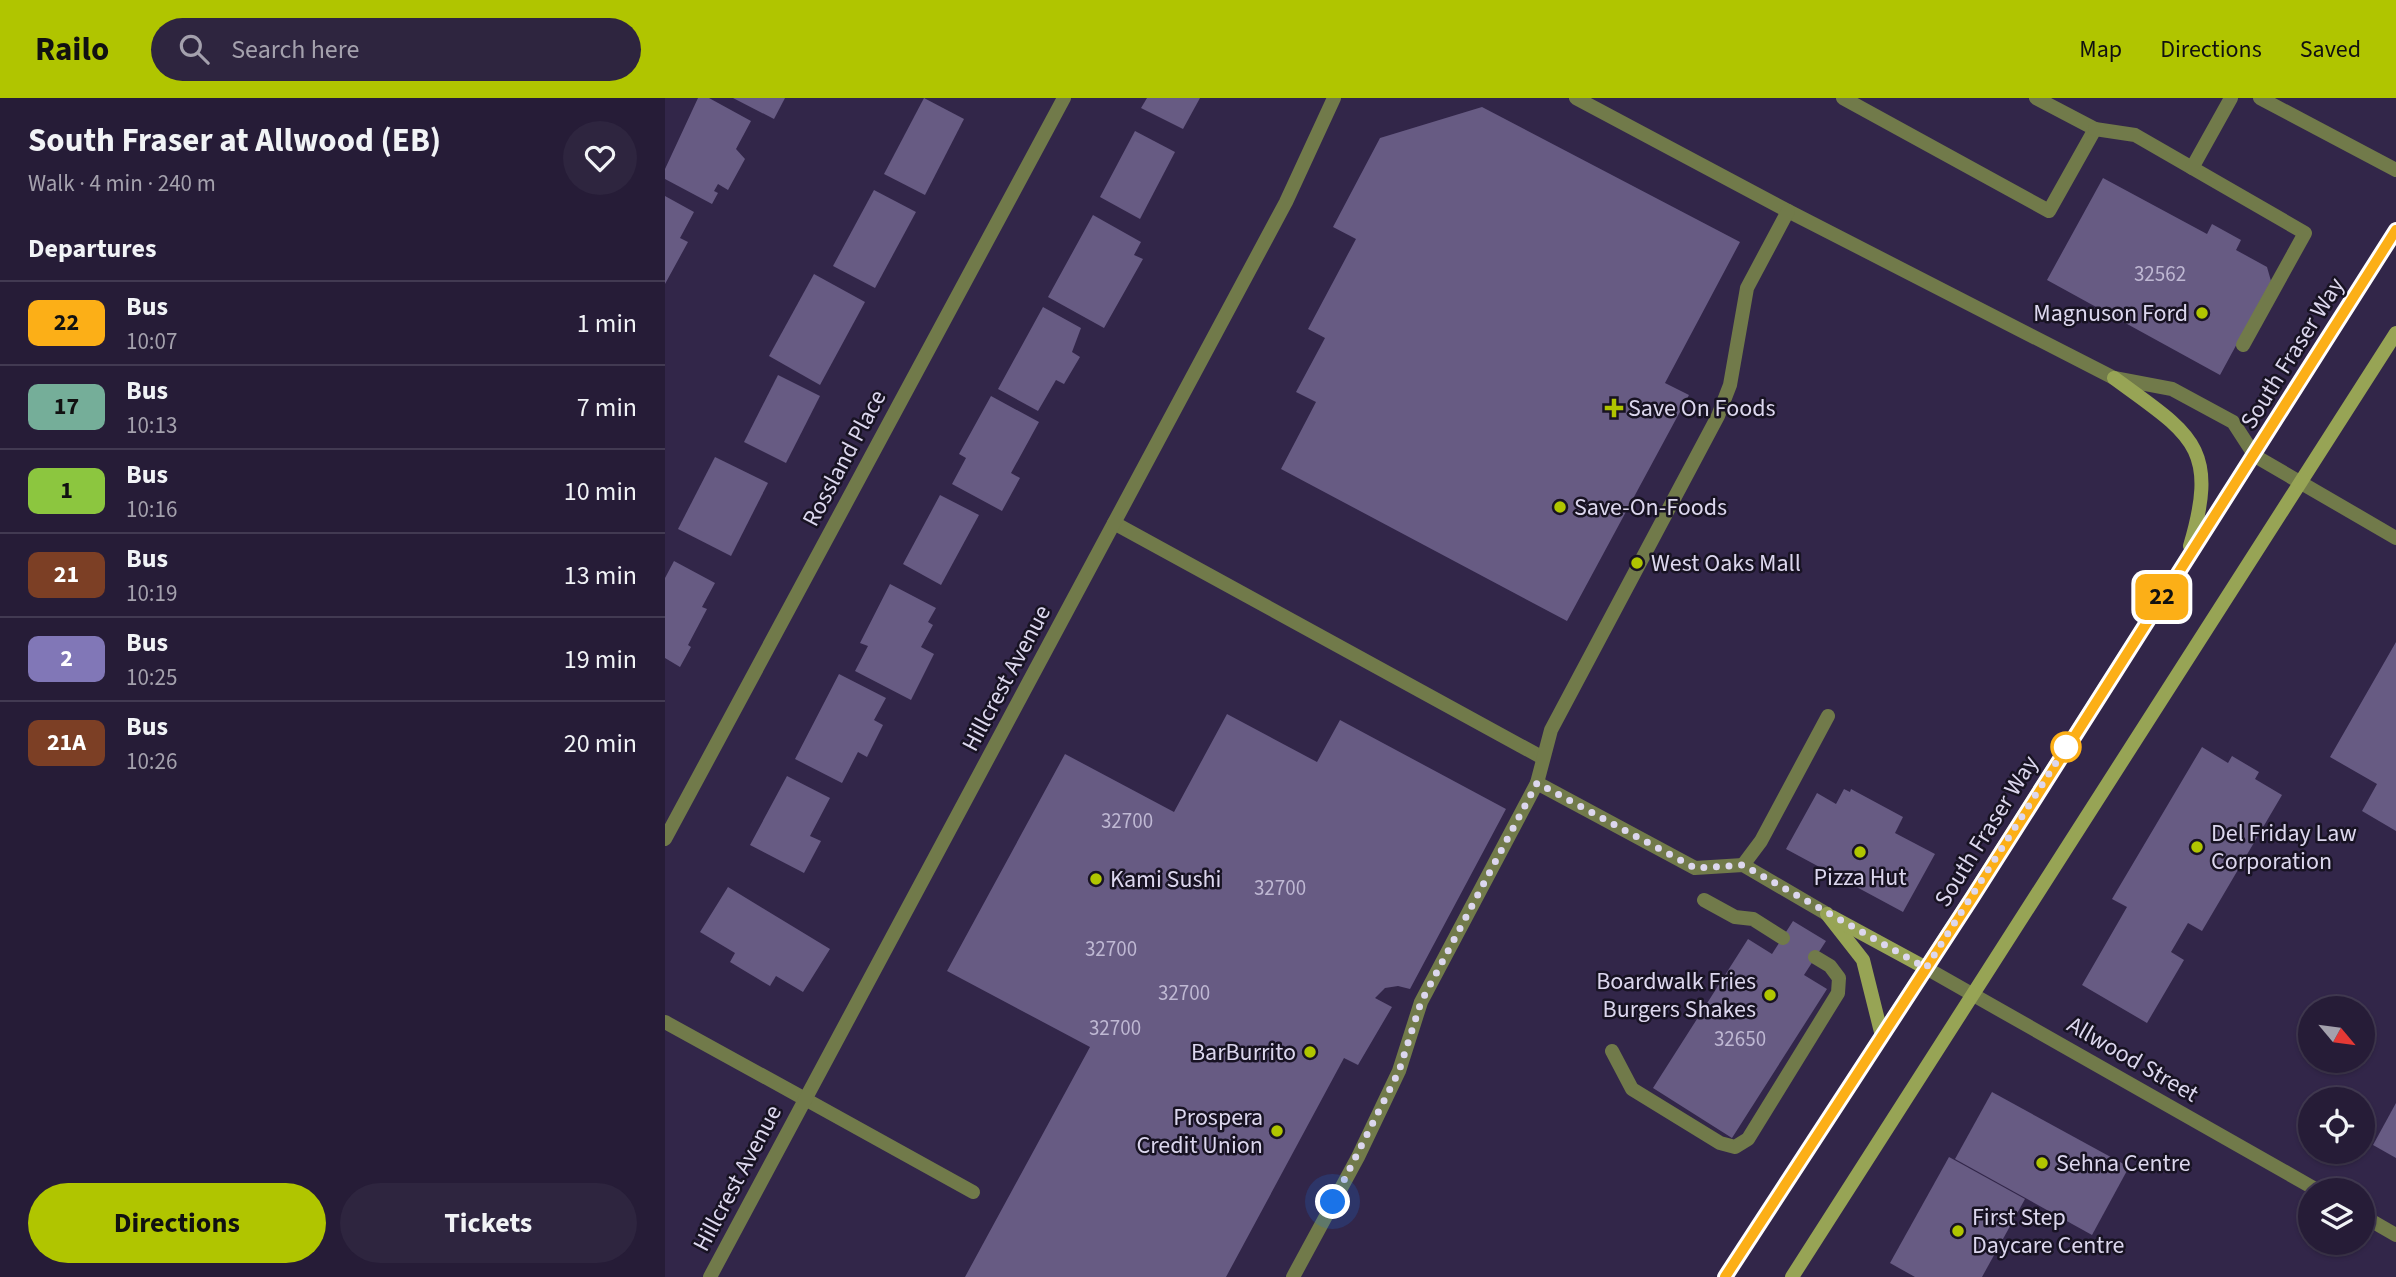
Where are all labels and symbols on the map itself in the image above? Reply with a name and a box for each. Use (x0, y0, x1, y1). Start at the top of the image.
house number: 32562 (2134, 259, 2186, 289)
street label: South Fraser Way (2232, 271, 2353, 436)
place label: Magnuson Ford (2033, 296, 2188, 331)
marker: Magnuson Ford (2194, 305, 2210, 321)
street label: Rossland Place (794, 384, 895, 533)
place label: Save On Foods (1628, 391, 1776, 426)
marker: Save On Foods (1606, 400, 1622, 416)
place label: Save-On-Foods (1574, 490, 1727, 525)
marker: Save-On-Foods (1552, 499, 1568, 515)
place label: West Oaks Mall (1651, 546, 1801, 581)
marker: West Oaks Mall (1629, 555, 1645, 571)
line badge: 22 (2131, 574, 2193, 620)
street label: Hillcrest Avenue (953, 599, 1060, 758)
unlabelled marker (2051, 732, 2081, 762)
street label: South Fraser Way (1926, 749, 2047, 914)
house number: 32700 (1101, 806, 1153, 836)
place label: Del Friday Law Corporation (2211, 816, 2357, 879)
marker: Del Friday Law Corporation (2189, 839, 2205, 855)
marker: Pizza Hut (1852, 844, 1868, 860)
place label: Pizza Hut (1813, 860, 1907, 895)
place label: Kami Sushi (1110, 862, 1221, 897)
marker: Kami Sushi (1088, 871, 1104, 887)
house number: 32700 (1254, 873, 1306, 903)
house number: 32700 (1085, 934, 1137, 964)
place label: Boardwalk Fries Burgers Shakes (1596, 964, 1756, 1027)
house number: 32700 (1158, 978, 1210, 1008)
marker: Boardwalk Fries Burgers Shakes (1762, 987, 1778, 1003)
north arrow (2298, 996, 2375, 1073)
street label: Allwood Street (2060, 1008, 2205, 1111)
house number: 32700 (1089, 1013, 1141, 1043)
house number: 32650 (1714, 1024, 1766, 1054)
place label: BarBurrito (1191, 1035, 1296, 1070)
marker: BarBurrito (1302, 1044, 1318, 1060)
street label: Hillcrest Avenue (684, 1099, 791, 1258)
place label: Prospera Credit Union (1137, 1100, 1263, 1163)
marker: Prospera Credit Union (1269, 1123, 1285, 1139)
place label: Sehna Centre (2056, 1146, 2191, 1181)
marker: Sehna Centre (2034, 1155, 2050, 1171)
your location (1315, 1184, 1350, 1219)
place label: First Step Daycare Centre (1972, 1200, 2124, 1263)
marker: First Step Daycare Centre (1950, 1223, 1966, 1239)

